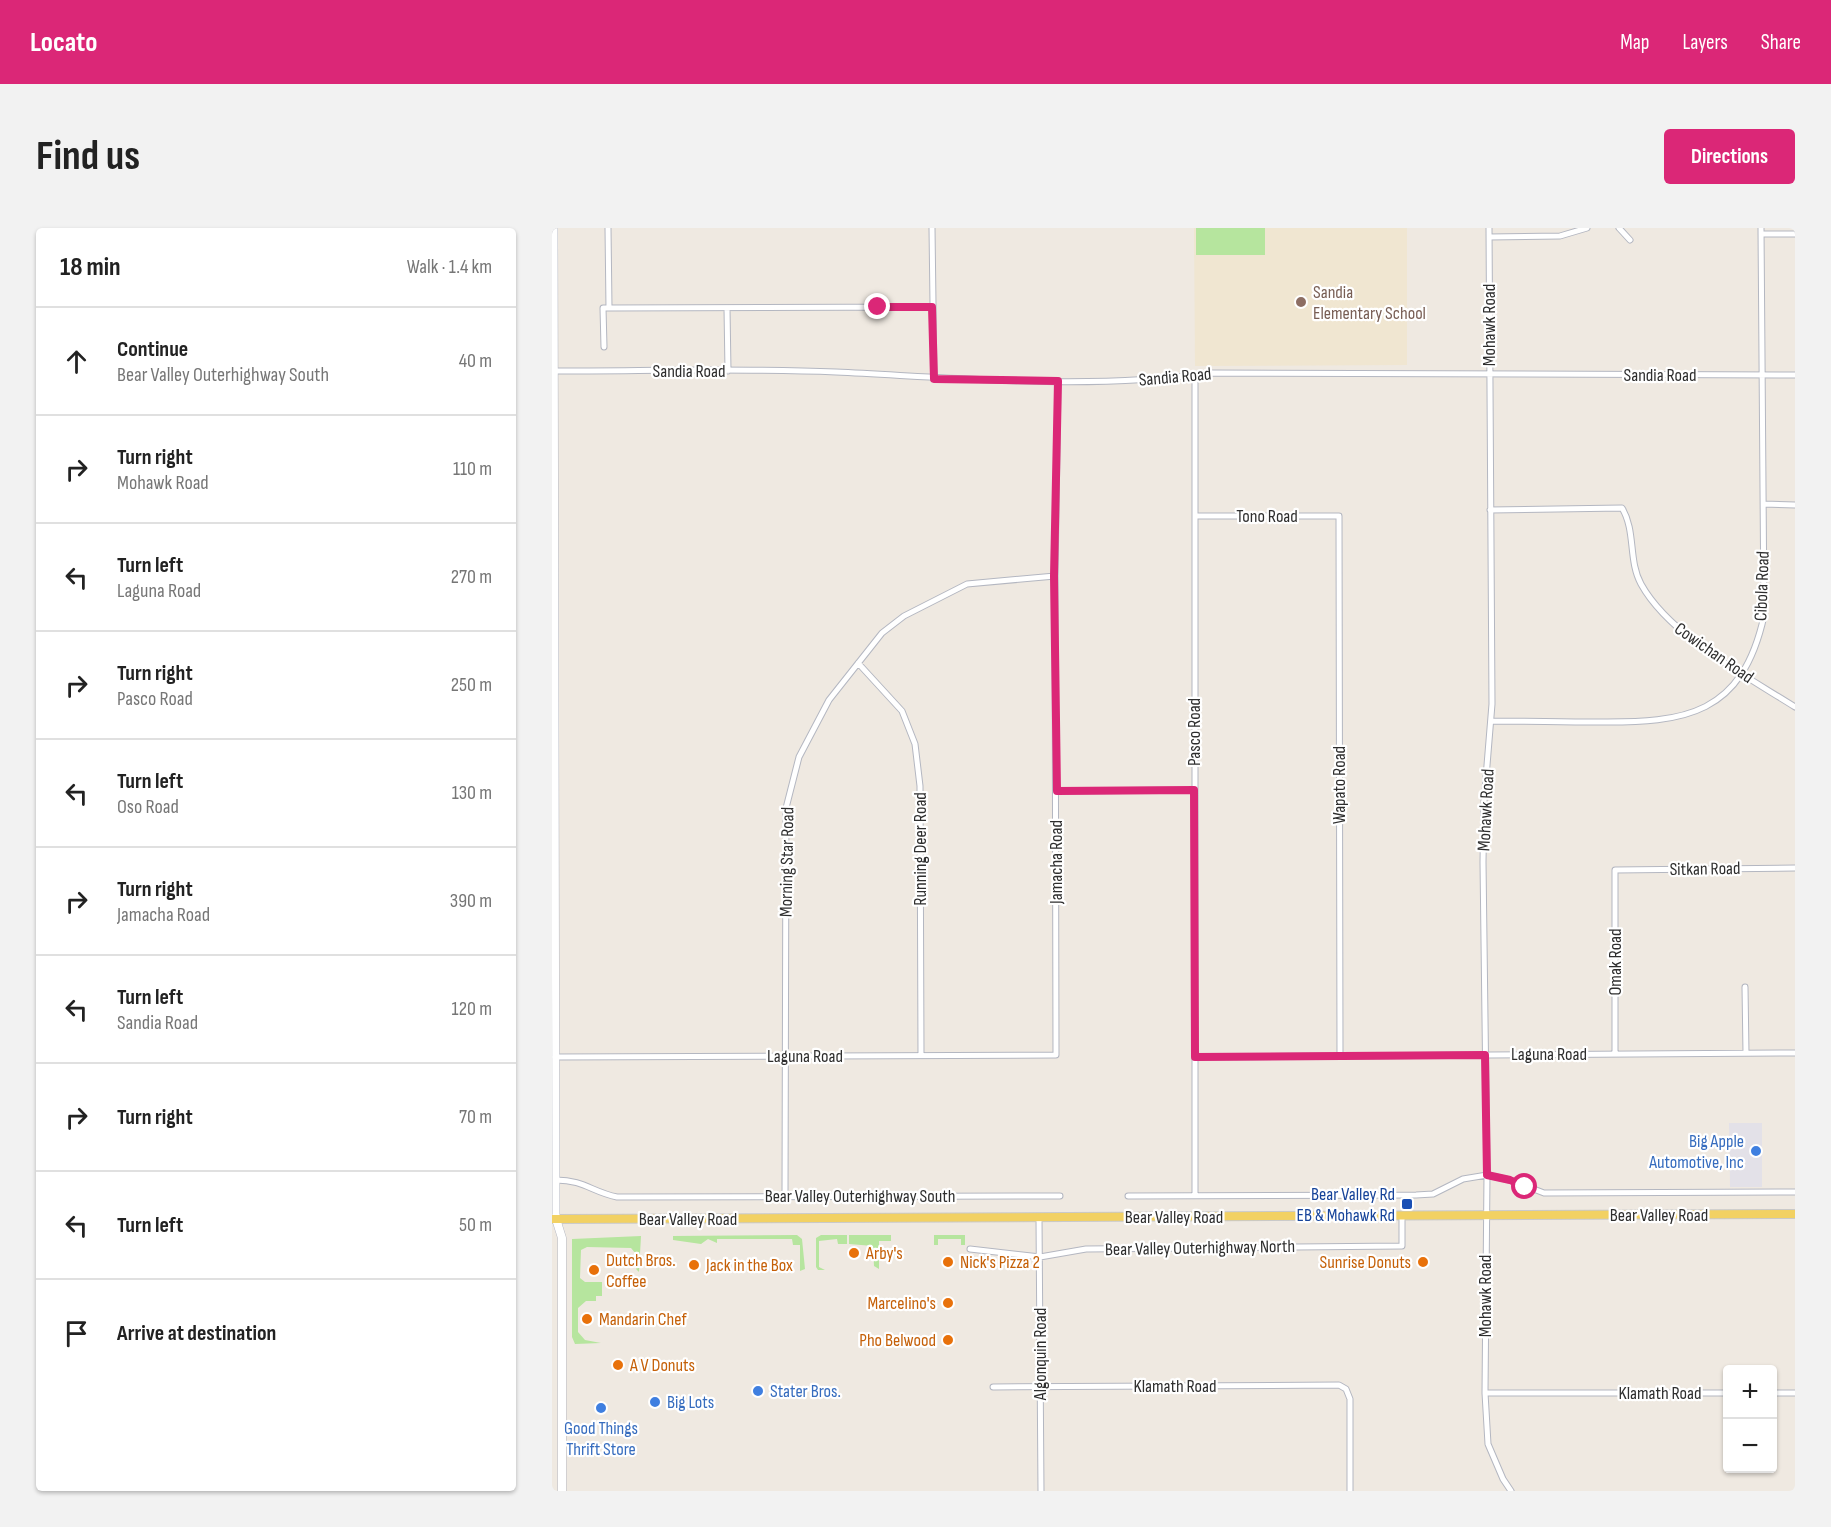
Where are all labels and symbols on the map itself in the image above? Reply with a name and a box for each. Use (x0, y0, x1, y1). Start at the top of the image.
place label: Sandia Elementary School (1313, 282, 1426, 324)
street label: Mohawk Road (1479, 284, 1500, 366)
route end (864, 293, 890, 319)
marker: Sandia Elementary School (1294, 295, 1308, 309)
street label: Sandia Road (653, 361, 725, 382)
street label: Sandia Road (1138, 363, 1212, 391)
street label: Sandia Road (1624, 365, 1696, 386)
street label: Tono Road (1236, 506, 1298, 527)
street label: Cibola Road (1750, 551, 1774, 621)
street label: Cowichan Road (1670, 618, 1758, 688)
street label: Pasco Road (1184, 698, 1205, 766)
street label: Wapato Road (1329, 746, 1350, 824)
street label: Mohawk Road (1473, 768, 1499, 852)
street label: Running Deer Road (910, 792, 931, 906)
street label: Morning Star Road (776, 807, 798, 917)
street label: Jamacha Road (1046, 820, 1067, 905)
street label: Sitkan Road (1669, 858, 1741, 880)
street label: Omak Road (1605, 928, 1626, 996)
street label: Laguna Road (1511, 1044, 1587, 1065)
street label: Laguna Road (767, 1046, 843, 1067)
place label: Big Apple Automotive, Inc (1648, 1131, 1744, 1173)
marker: Big Apple Automotive, Inc (1749, 1144, 1763, 1158)
route start (1511, 1173, 1537, 1199)
place label: Bear Valley Rd EB & Mohawk Rd (1297, 1184, 1395, 1226)
street label: Bear Valley Outerhighway South (765, 1186, 955, 1207)
marker: Bear Valley Rd EB & Mohawk Rd (1400, 1197, 1414, 1211)
street label: Bear Valley Road (1610, 1205, 1708, 1226)
street label: Bear Valley Road (1125, 1207, 1223, 1228)
street label: Bear Valley Road (639, 1209, 737, 1230)
street label: Bear Valley Outerhighway North (1105, 1236, 1295, 1260)
place label: Arby's (865, 1243, 903, 1264)
marker: Arby's (847, 1246, 861, 1260)
place label: Dutch Bros. Coffee (606, 1250, 676, 1292)
place label: Nick's Pizza 2 (960, 1252, 1040, 1273)
place label: Sunrise Donuts (1320, 1252, 1411, 1273)
place label: Jack in the Box (705, 1255, 793, 1276)
marker: Nick's Pizza 2 (941, 1255, 955, 1269)
marker: Sunrise Donuts (1416, 1255, 1430, 1269)
street label: Mohawk Road (1475, 1255, 1496, 1337)
marker: Jack in the Box (687, 1258, 701, 1272)
marker: Dutch Bros. Coffee (587, 1263, 601, 1277)
place label: Marcelino's (868, 1293, 936, 1314)
marker: Marcelino's (941, 1296, 955, 1310)
street label: Algonquin Road (1030, 1308, 1051, 1401)
place label: Mandarin Chef (599, 1309, 688, 1330)
marker: Mandarin Chef (580, 1312, 594, 1326)
place label: Pho Belwood (859, 1330, 936, 1351)
marker: Pho Belwood (941, 1333, 955, 1347)
place label: A V Donuts (629, 1355, 695, 1376)
marker: A V Donuts (611, 1358, 625, 1372)
street label: Klamath Road (1134, 1376, 1217, 1397)
place label: Stater Bros. (770, 1381, 841, 1402)
street label: Klamath Road (1619, 1383, 1702, 1404)
marker: Stater Bros. (751, 1384, 765, 1398)
place label: Big Lots (667, 1392, 714, 1413)
marker: Big Lots (648, 1395, 662, 1409)
marker: Good Things Thrift Store (594, 1401, 608, 1415)
place label: Good Things Thrift Store (564, 1418, 638, 1460)

